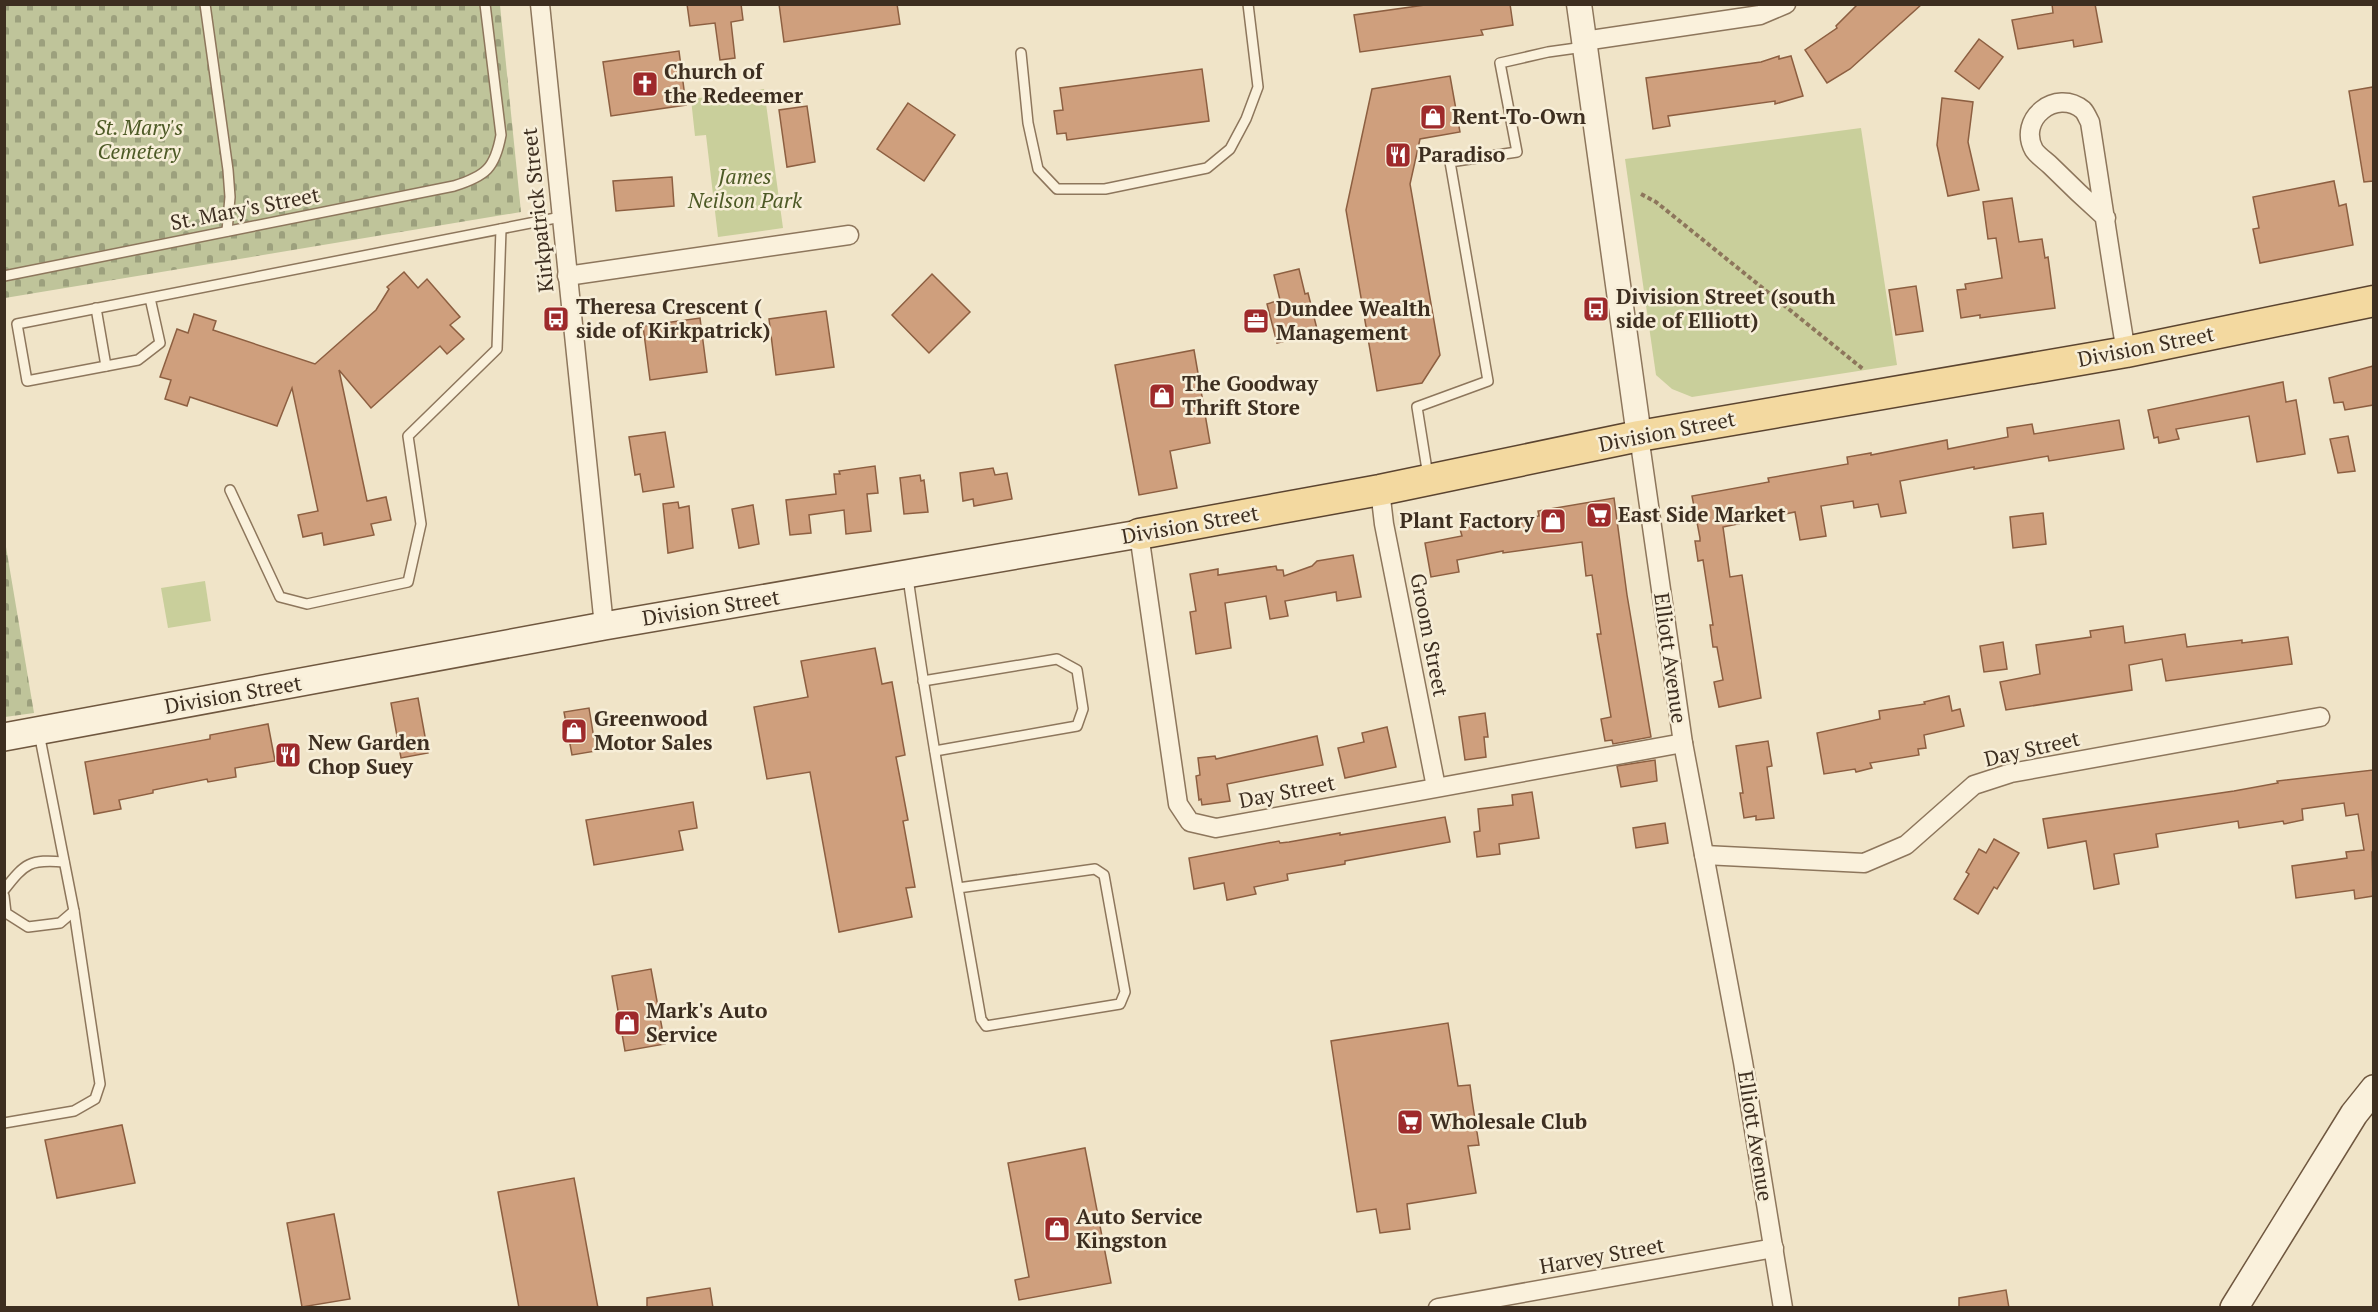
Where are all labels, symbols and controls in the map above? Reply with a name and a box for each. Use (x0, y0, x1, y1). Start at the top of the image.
place label: Church of the Redeemer (664, 57, 803, 109)
church icon: Church of the Redeemer (630, 69, 660, 99)
shop icon: Rent-To-Own (1418, 102, 1448, 132)
place label: Rent-To-Own (1452, 102, 1586, 130)
park label: St. Mary's Cemetery (95, 113, 183, 165)
street label: Kirkpatrick Street (514, 126, 560, 294)
restaurant icon: Paradiso (1383, 140, 1413, 170)
place label: Paradiso (1418, 140, 1505, 168)
park label: James Neilson Park (687, 162, 803, 214)
street label: St. Mary's Street (168, 180, 322, 236)
place label: Division Street (south side of Elliott) (1616, 282, 1836, 334)
place label: Theresa Crescent ( side of Kirkpatrick) (576, 292, 770, 344)
place label: Dundee Wealth Management (1276, 294, 1431, 346)
bus stop icon: Division Street (south side of Elliott) (1581, 294, 1611, 324)
bus stop icon: Theresa Crescent ( side of Kirkpatrick) (541, 304, 571, 334)
office icon: Dundee Wealth Management (1241, 306, 1271, 336)
street label: Division Street (2075, 319, 2217, 373)
place label: The Goodway Thrift Store (1182, 369, 1319, 421)
shop icon: The Goodway Thrift Store (1147, 381, 1177, 411)
street label: Division Street (1596, 404, 1738, 458)
street label: Division Street (1119, 498, 1261, 550)
supermarket icon: East Side Market (1584, 500, 1614, 530)
place label: East Side Market (1618, 500, 1787, 528)
place label: Plant Factory (1399, 506, 1535, 534)
shop icon: Plant Factory (1538, 506, 1568, 536)
street label: Groom Street (1404, 571, 1456, 699)
street label: Division Street (640, 582, 782, 632)
street label: Elliott Avenue (1648, 591, 1694, 725)
street label: Division Street (162, 668, 304, 720)
place label: Greenwood Motor Sales (594, 704, 713, 756)
shop icon: Greenwood Motor Sales (559, 716, 589, 746)
street label: Day Street (1981, 723, 2082, 773)
place label: New Garden Chop Suey (308, 728, 431, 780)
restaurant icon: New Garden Chop Suey (273, 740, 303, 770)
street label: Day Street (1236, 768, 1337, 814)
place label: Mark's Auto Service (646, 996, 767, 1048)
shop icon: Mark's Auto Service (612, 1008, 642, 1038)
street label: Elliott Avenue (1732, 1069, 1780, 1203)
supermarket icon: Wholesale Club (1395, 1107, 1425, 1137)
place label: Wholesale Club (1430, 1107, 1587, 1135)
place label: Auto Service Kingston (1076, 1202, 1203, 1254)
shop icon: Auto Service Kingston (1042, 1214, 1072, 1244)
street label: Harvey Street (1537, 1230, 1667, 1280)

